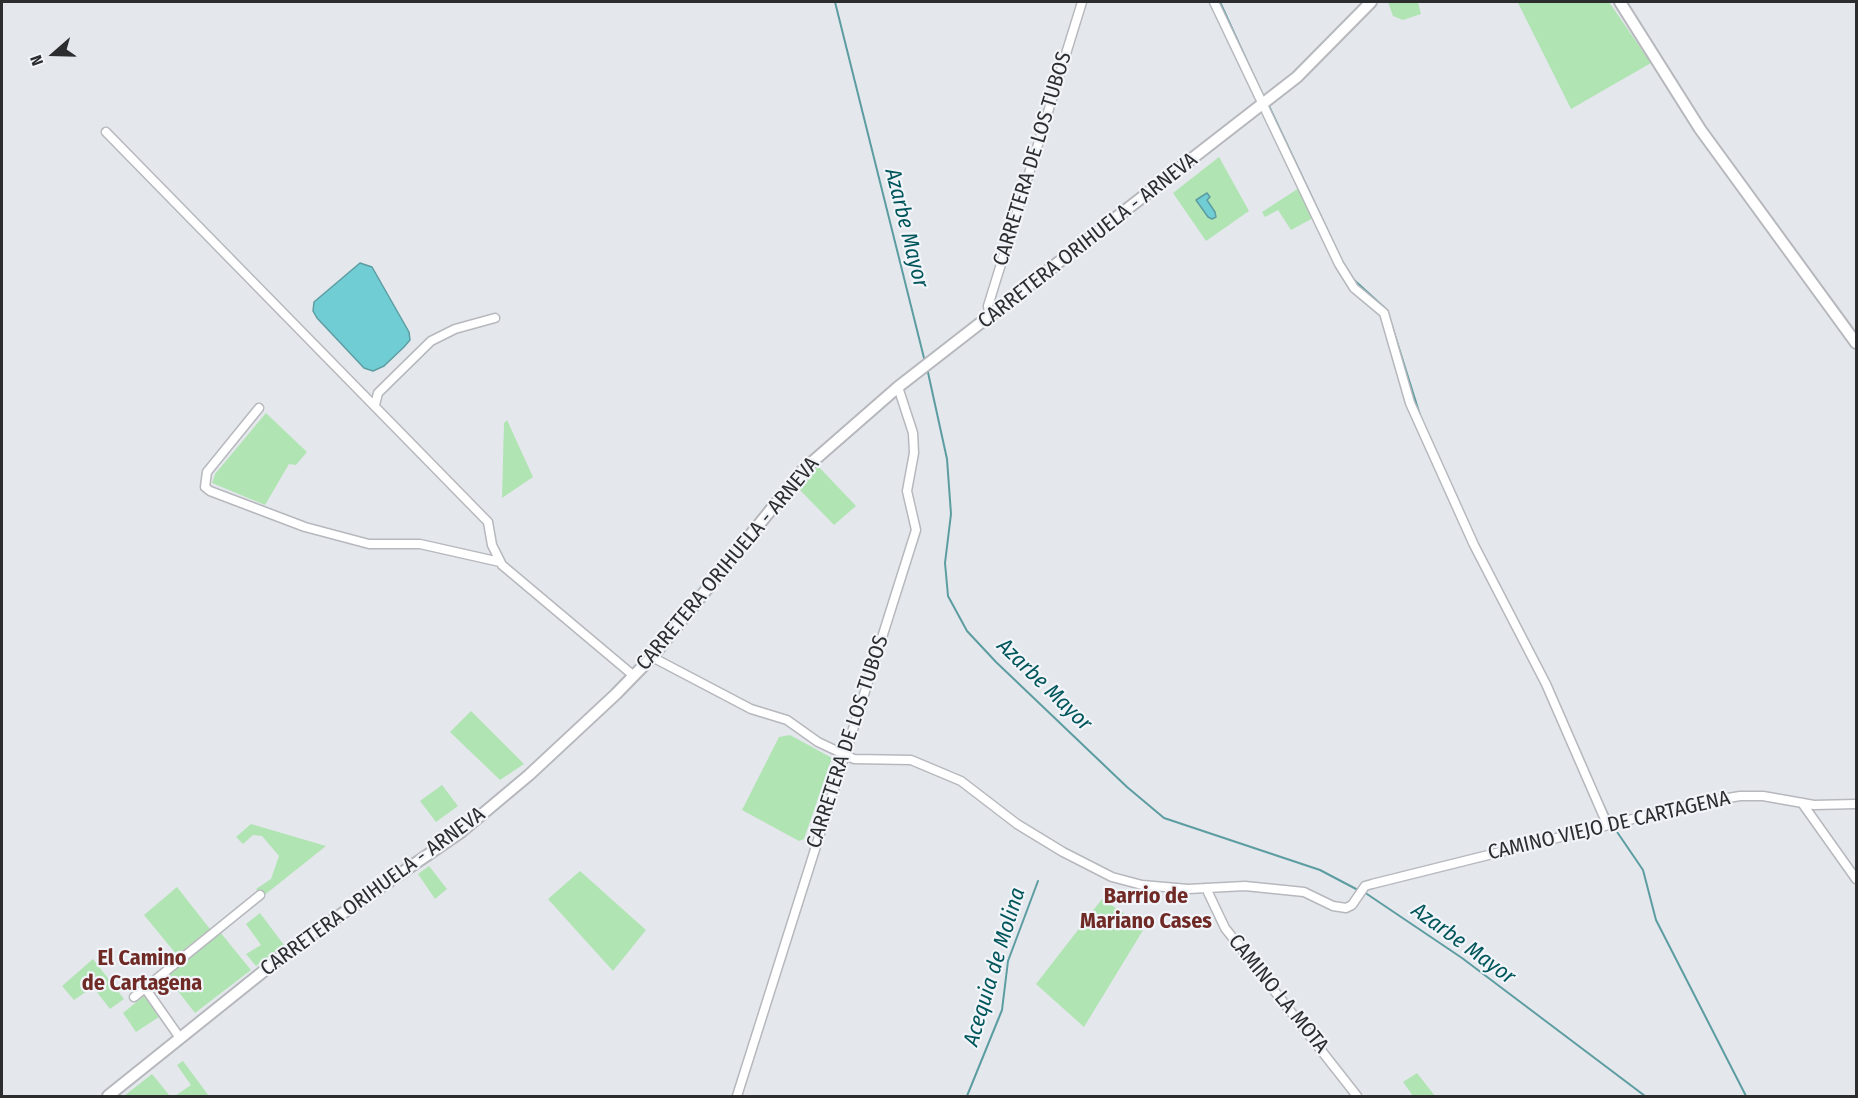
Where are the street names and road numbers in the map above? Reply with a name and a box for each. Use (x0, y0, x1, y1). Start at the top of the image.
street label: CARRETERA DE LOS TUBOS (988, 49, 1078, 269)
street label: CARRETERA ORIHUELA - ARNEVA (973, 148, 1203, 334)
street label: CARRETERA ORIHUELA - ARNEVA (631, 452, 825, 676)
street label: CARRETERA DE LOS TUBOS (802, 632, 894, 852)
street label: CAMINO VIEJO DE CARTAGENA (1485, 786, 1733, 866)
street label: CARRETERA ORIHUELA - ARNEVA (256, 802, 490, 982)
street label: CAMINO LA MOTA (1223, 930, 1333, 1058)

